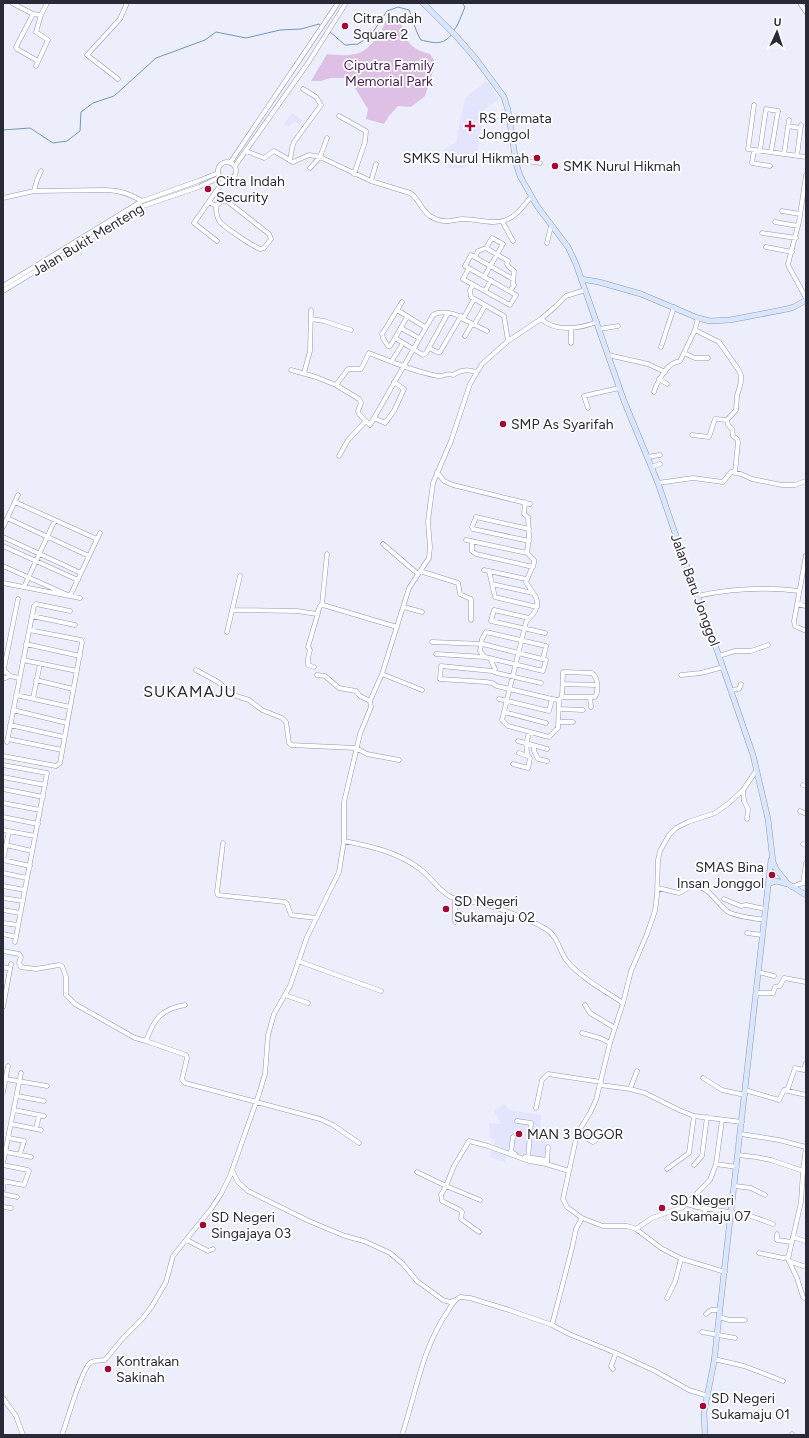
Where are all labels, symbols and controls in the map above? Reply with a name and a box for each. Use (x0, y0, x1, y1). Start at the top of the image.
place label: Citra Indah Square 2 (353, 10, 422, 43)
north arrow (757, 12, 797, 52)
text: U (773, 16, 782, 29)
marker: Citra Indah Square 2 (340, 21, 350, 31)
park label: Ciputra Family Memorial Park (344, 57, 435, 90)
place label: RS Permata Jonggol (479, 110, 552, 143)
marker: RS Permata Jonggol (464, 120, 476, 132)
place label: SMKS Nurul Hikmah (403, 150, 529, 167)
marker: SMKS Nurul Hikmah (532, 153, 542, 163)
place label: SMK Nurul Hikmah (563, 158, 681, 175)
marker: SMK Nurul Hikmah (550, 161, 560, 171)
place label: Citra Indah Security (216, 173, 285, 206)
marker: Citra Indah Security (203, 184, 213, 194)
street label: Jalan Bukit Menteng (29, 200, 147, 280)
place label: SMP As Syarifah (511, 416, 614, 433)
marker: SMP As Syarifah (498, 419, 508, 429)
street label: Jalan Baru Jonggol (667, 531, 723, 649)
district label: SUKAMAJU (143, 682, 237, 701)
place label: SMAS Bina Insan Jonggol (677, 859, 764, 892)
marker: SMAS Bina Insan Jonggol (767, 870, 777, 880)
place label: SD Negeri Sukamaju 02 (454, 893, 535, 926)
marker: SD Negeri Sukamaju 02 (441, 904, 451, 914)
place label: MAN 3 BOGOR (527, 1126, 624, 1143)
marker: MAN 3 BOGOR (514, 1129, 524, 1139)
place label: SD Negeri Sukamaju 07 (670, 1192, 751, 1225)
marker: SD Negeri Sukamaju 07 (657, 1203, 667, 1213)
place label: SD Negeri Singajaya 03 (211, 1209, 291, 1242)
marker: SD Negeri Singajaya 03 (198, 1220, 208, 1230)
place label: Kontrakan Sakinah (116, 1353, 179, 1386)
marker: Kontrakan Sakinah (103, 1364, 113, 1374)
place label: SD Negeri Sukamaju 01 (711, 1390, 790, 1423)
marker: SD Negeri Sukamaju 01 (698, 1401, 708, 1411)

